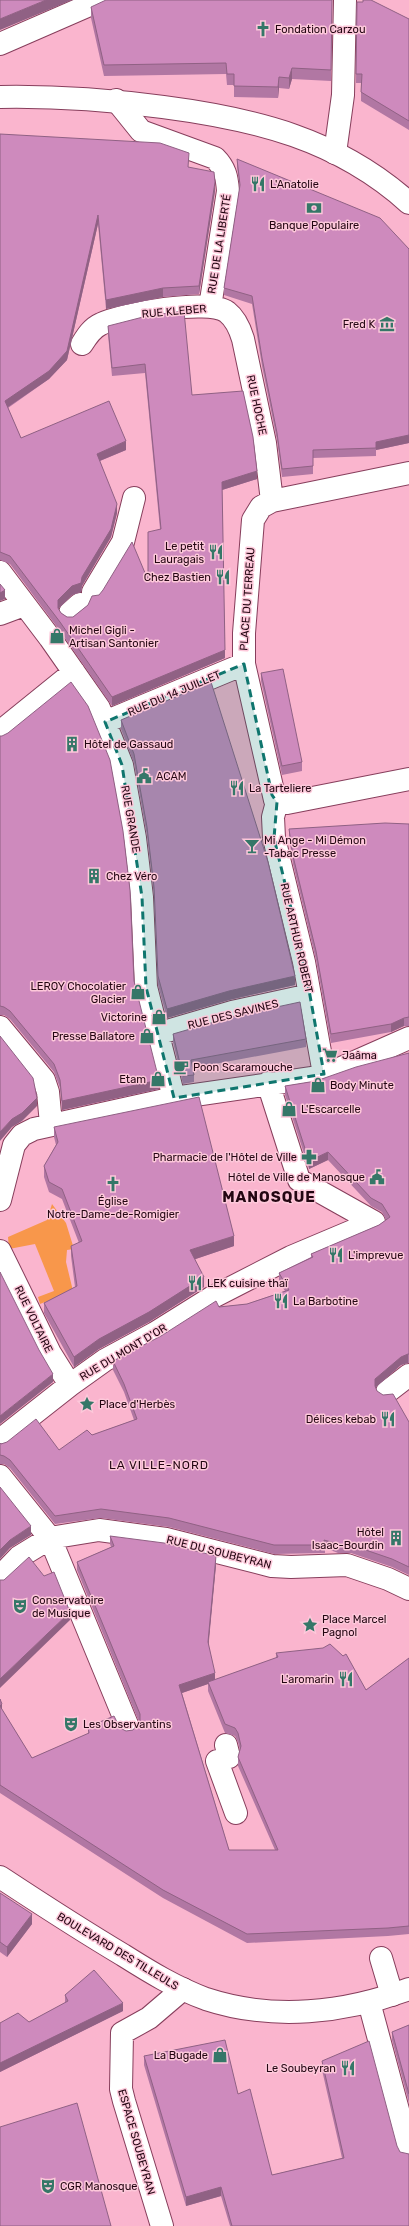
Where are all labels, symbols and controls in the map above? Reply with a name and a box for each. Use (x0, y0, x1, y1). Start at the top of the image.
church icon: Fondation Carzou (254, 20, 272, 38)
place label: Fondation Carzou (275, 23, 366, 36)
restaurant icon: L'Anatolie (249, 175, 267, 193)
place label: L'Anatolie (270, 178, 319, 191)
street label: RUE DE LA LIBERTÉ (205, 193, 234, 295)
bank icon: Banque Populaire (305, 199, 323, 217)
place label: Banque Populaire (269, 219, 359, 232)
street label: RUE KLEBER (141, 302, 207, 321)
museum icon: Fred K (378, 315, 396, 333)
place label: Fred K (343, 318, 375, 331)
street label: RUE HOCHE (244, 374, 269, 437)
place label: Le petit Lauragais (154, 540, 205, 566)
restaurant icon: Le petit Lauragais (207, 543, 225, 561)
street label: PLACE DU TERREAU (237, 547, 258, 651)
restaurant icon: Chez Bastien (214, 568, 232, 586)
place label: Chez Bastien (144, 571, 211, 584)
place label: Michel Gigli - Artisan Santonier (69, 624, 159, 650)
shop icon: Michel Gigli - Artisan Santonier (48, 627, 66, 645)
street label: RUE DU 14 JUILLET (126, 668, 223, 719)
building icon: Hôtel de Gassaud (63, 735, 81, 753)
place label: Hôtel de Gassaud (84, 738, 173, 751)
public building icon: ACAM (135, 767, 153, 785)
place label: ACAM (156, 770, 187, 783)
restaurant icon: La Tarteliere (228, 779, 246, 797)
place label: La Tarteliere (249, 782, 311, 795)
street label: RUE GRANDE (118, 784, 143, 854)
place label: Mi Ange - Mi Démon -Tabac Presse (264, 834, 366, 860)
bar icon: Mi Ange - Mi Démon -Tabac Presse (243, 837, 261, 855)
building icon: Chez Véro (85, 867, 103, 885)
place label: Chez Véro (106, 870, 157, 883)
street label: RUE ARTHUR ROBERT (278, 882, 316, 995)
place label: LEROY Chocolatier Glacier (31, 980, 127, 1006)
shop icon: LEROY Chocolatier Glacier (129, 983, 147, 1001)
street label: RUE DES SAVINES (186, 997, 280, 1032)
shop icon: Victorine (150, 1008, 168, 1026)
place label: Victorine (101, 1011, 147, 1024)
shop icon: Presse Ballatore (138, 1027, 156, 1045)
place label: Presse Ballatore (52, 1030, 135, 1043)
supermarket icon: Jaâma (321, 1046, 339, 1064)
place label: Jaâma (342, 1049, 377, 1062)
cafe icon: Poon Scaramouche (172, 1058, 190, 1076)
place label: Poon Scaramouche (193, 1061, 293, 1074)
shop icon: Etam (149, 1070, 167, 1088)
place label: Etam (119, 1073, 146, 1086)
shop icon: Body Minute (309, 1076, 327, 1094)
place label: Body Minute (330, 1079, 394, 1092)
shop icon: L'Escarcelle (280, 1100, 298, 1118)
place label: L'Escarcelle (301, 1103, 361, 1116)
pharmacy icon: Pharmacie de l'Hôtel de Ville (300, 1148, 318, 1166)
place label: Pharmacie de l'Hôtel de Ville (153, 1151, 297, 1164)
public building icon: Hôtel de Ville de Manosque (368, 1168, 386, 1186)
place label: Hôtel de Ville de Manosque (228, 1171, 365, 1184)
church icon: Église Notre-Dame-de-Romigier (104, 1175, 122, 1193)
district label: MANOSQUE (222, 1188, 316, 1206)
place label: Église Notre-Dame-de-Romigier (47, 1195, 180, 1221)
restaurant icon: L'imprevue (327, 1246, 345, 1264)
place label: L'imprevue (348, 1249, 403, 1262)
restaurant icon: LEK cuisine thaï (186, 1274, 204, 1292)
place label: LEK cuisine thaï (207, 1277, 288, 1290)
street label: RUE VOLTAIRE (12, 1284, 56, 1355)
restaurant icon: La Barbotine (272, 1292, 290, 1310)
place label: La Barbotine (293, 1295, 358, 1308)
street label: RUE DU MONT D'OR (77, 1321, 169, 1384)
place icon: Place d'Herbès (78, 1395, 96, 1413)
place label: Place d'Herbès (99, 1398, 176, 1411)
restaurant icon: Délices kebab (379, 1410, 397, 1428)
place label: Délices kebab (306, 1413, 376, 1426)
district label: LA VILLE-NORD (109, 1458, 209, 1472)
place label: Hôtel Isaac-Bourdin (312, 1526, 384, 1552)
building icon: Hôtel Isaac-Bourdin (387, 1529, 405, 1547)
street label: RUE DU SOUBEYRAN (165, 1533, 273, 1572)
place label: Conservatoire de Musique (32, 1594, 104, 1620)
theatre icon: Conservatoire de Musique (11, 1597, 29, 1615)
place label: Place Marcel Pagnol (322, 1613, 387, 1639)
place icon: Place Marcel Pagnol (301, 1616, 319, 1634)
restaurant icon: L'aromarin (337, 1670, 355, 1688)
place label: L'aromarin (281, 1673, 334, 1686)
theatre icon: Les Observantins (62, 1715, 80, 1733)
place label: Les Observantins (83, 1718, 172, 1731)
street label: BOULEVARD DES TILLEULS (55, 1910, 181, 1993)
shop icon: La Bugade (211, 2046, 229, 2064)
place label: La Bugade (154, 2049, 208, 2062)
restaurant icon: Le Soubeyran (339, 2059, 357, 2077)
place label: Le Soubeyran (266, 2062, 336, 2075)
street label: ESPACE SOUBEYRAN (115, 2088, 158, 2197)
theatre icon: CGR Manosque (39, 2177, 57, 2195)
place label: CGR Manosque (60, 2180, 137, 2193)

